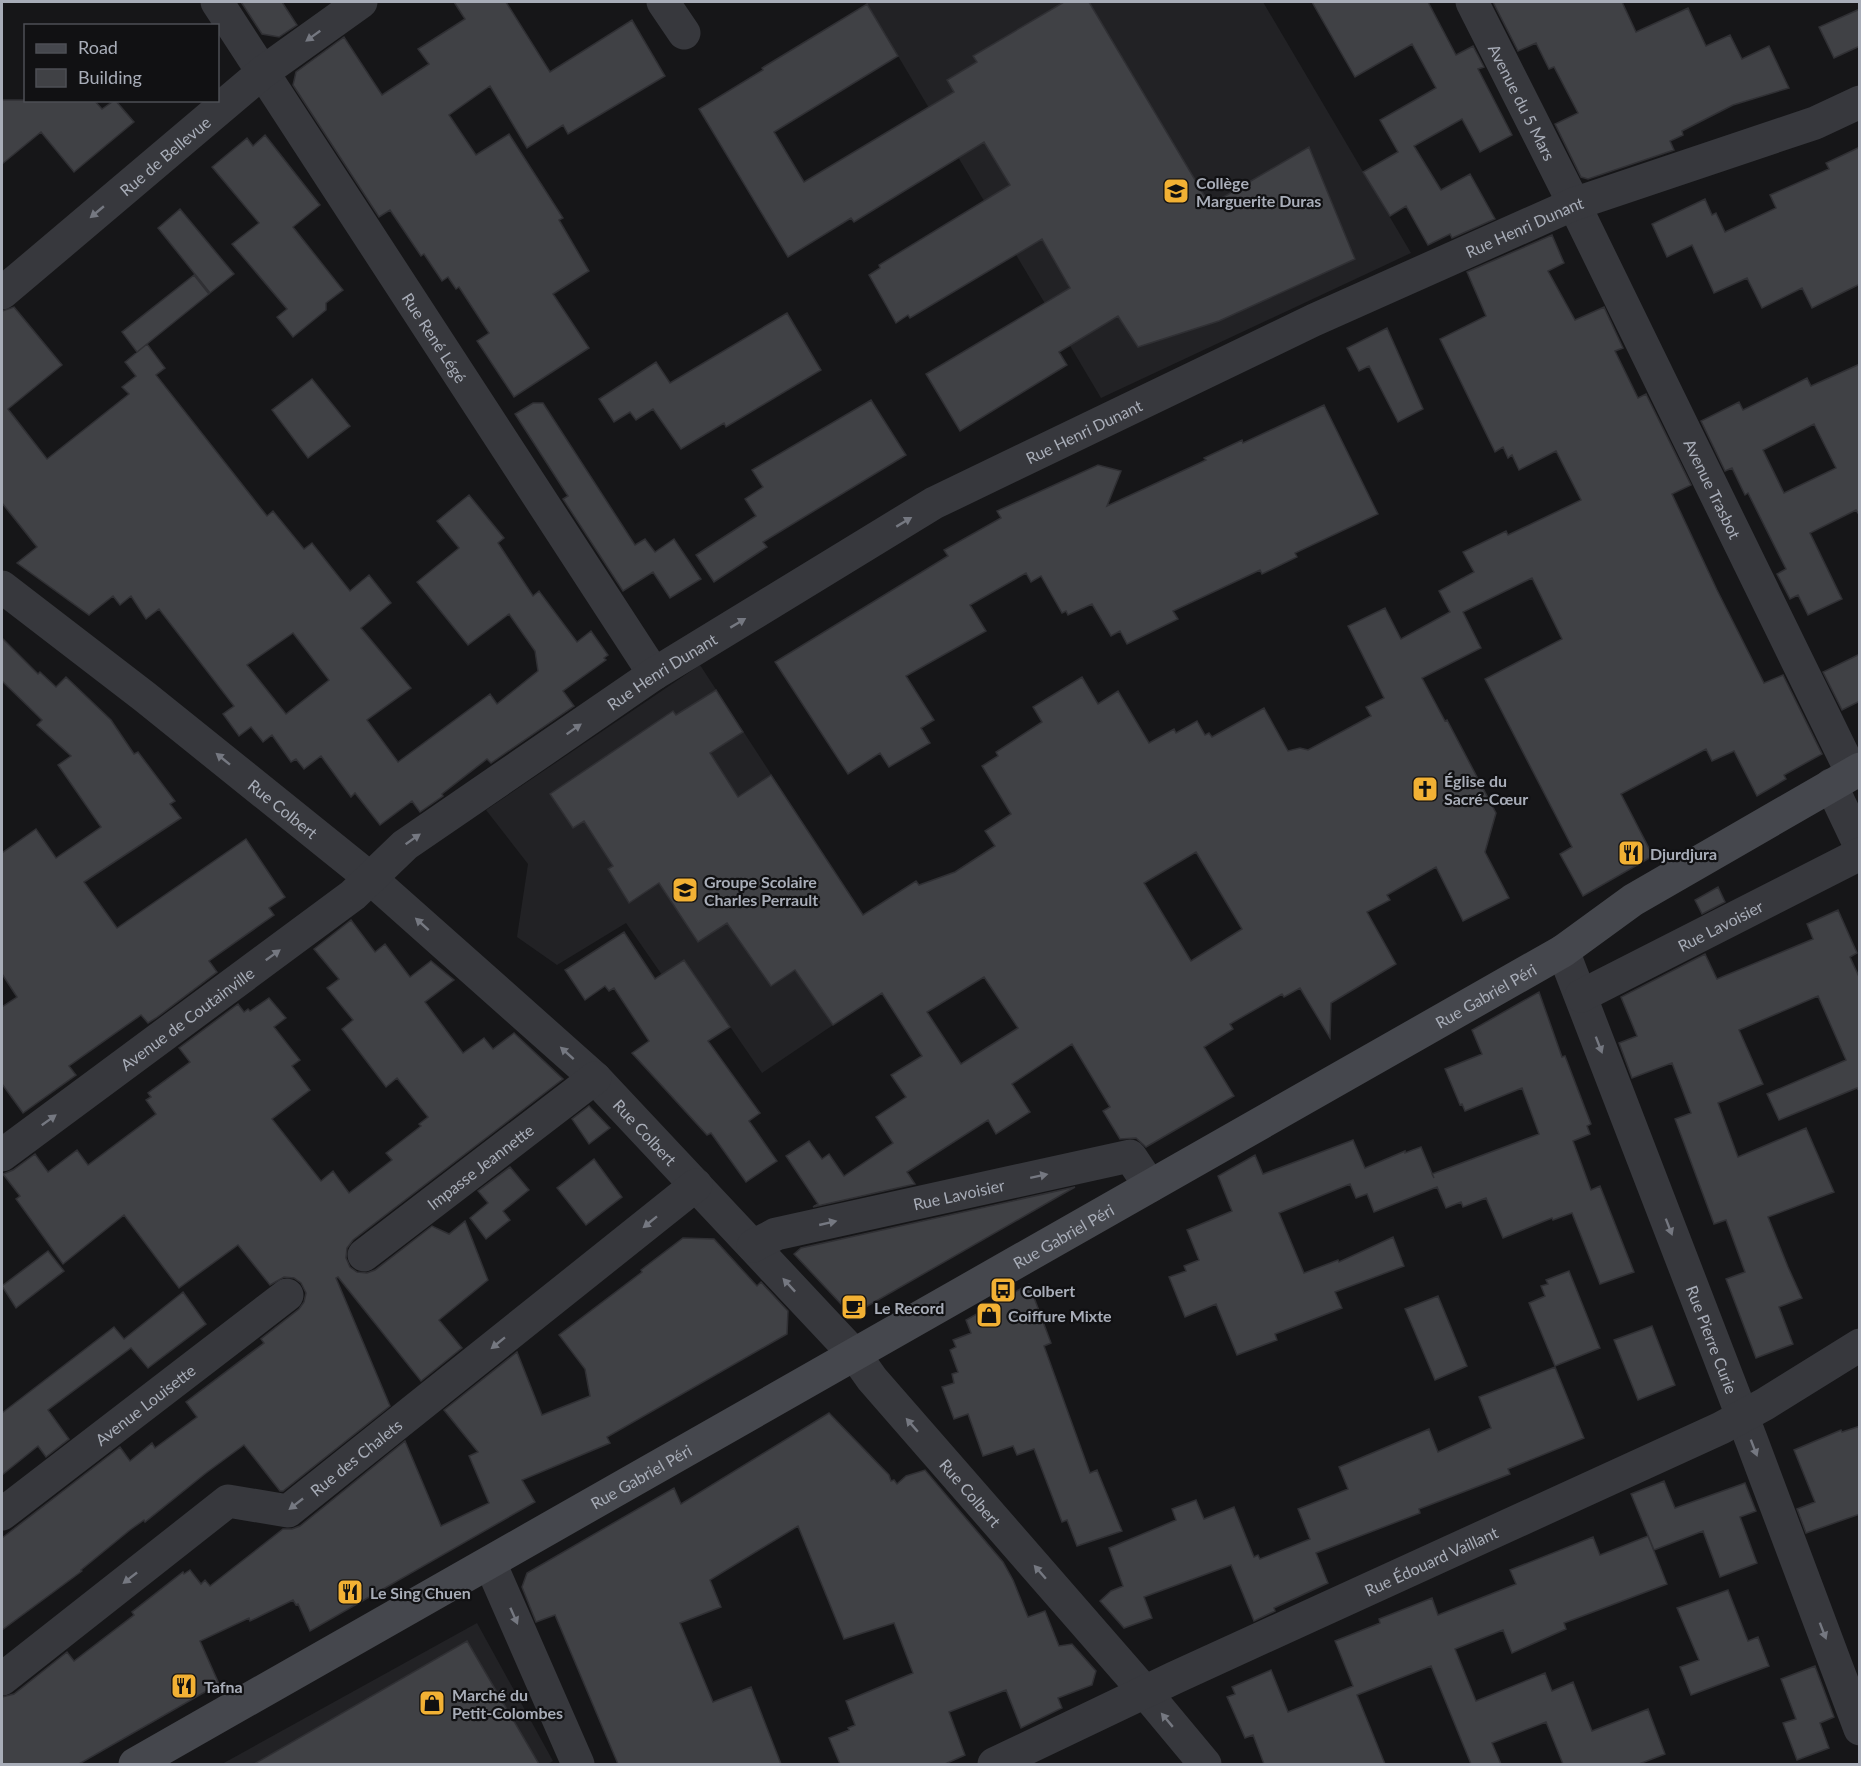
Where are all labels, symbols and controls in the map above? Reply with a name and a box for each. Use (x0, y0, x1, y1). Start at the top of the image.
legend (24, 24, 219, 102)
one-way arrow (306, 30, 322, 42)
text: Road (78, 36, 118, 58)
street label: Avenue du 5 Mars (1485, 41, 1560, 163)
text: Building (78, 66, 142, 88)
street label: Rue de Bellevue (115, 112, 214, 199)
place label: Collège Marguerite Duras (1196, 173, 1321, 210)
school or university icon: Collège Marguerite Duras (1161, 176, 1191, 206)
street label: Rue Henri Dunant (1462, 192, 1586, 261)
one-way arrow (89, 206, 105, 219)
street label: Rue René Légé (399, 289, 471, 386)
street label: Rue Henri Dunant (1022, 395, 1145, 467)
street label: Avenue Trasbot (1681, 436, 1746, 542)
one-way arrow (896, 516, 912, 527)
one-way arrow (729, 617, 746, 628)
street label: Rue Henri Dunant (603, 629, 720, 713)
one-way arrow (565, 723, 581, 735)
one-way arrow (215, 753, 231, 766)
place label: Église du Sacré-Cœur (1444, 771, 1528, 808)
church icon: Église du Sacré-Cœur (1410, 774, 1440, 804)
street label: Rue Colbert (245, 775, 322, 842)
one-way arrow (405, 833, 421, 845)
restaurant icon: Djurdjura (1616, 838, 1646, 868)
place label: Djurdjura (1650, 844, 1717, 863)
place label: Groupe Scolaire Charles Perrault (704, 872, 818, 909)
school or university icon: Groupe Scolaire Charles Perrault (670, 875, 700, 905)
street label: Rue Lavoisier (1674, 896, 1766, 955)
one-way arrow (414, 917, 430, 930)
one-way arrow (266, 949, 281, 961)
street label: Rue Gabriel Péri (1432, 959, 1539, 1031)
street label: Avenue de Coutainville (116, 962, 257, 1074)
one-way arrow (1595, 1036, 1605, 1054)
one-way arrow (560, 1046, 575, 1060)
street label: Rue Colbert (610, 1095, 681, 1169)
one-way arrow (40, 1114, 56, 1126)
street label: Impasse Jeannette (423, 1119, 537, 1213)
one-way arrow (1030, 1171, 1049, 1180)
street label: Rue Lavoisier (911, 1174, 1006, 1213)
street label: Rue Gabriel Péri (1009, 1199, 1117, 1272)
one-way arrow (642, 1215, 658, 1228)
one-way arrow (819, 1217, 838, 1227)
one-way arrow (1665, 1218, 1674, 1236)
bus stop icon: Colbert (988, 1275, 1018, 1305)
one-way arrow (783, 1278, 797, 1292)
place label: Colbert (1022, 1281, 1075, 1300)
street label: Rue Pierre Curie (1683, 1282, 1742, 1396)
cafe icon: Le Record (839, 1292, 869, 1322)
place label: Le Record (874, 1298, 944, 1317)
shop icon: Coiffure Mixte (974, 1300, 1004, 1330)
place label: Coiffure Mixte (1008, 1306, 1112, 1325)
one-way arrow (490, 1337, 505, 1349)
street label: Avenue Louisette (91, 1360, 199, 1449)
street label: Rue des Chalets (306, 1415, 405, 1499)
one-way arrow (906, 1418, 919, 1433)
one-way arrow (1750, 1439, 1759, 1457)
street label: Rue Gabriel Péri (587, 1440, 695, 1512)
street label: Rue Colbert (936, 1455, 1006, 1530)
one-way arrow (288, 1498, 304, 1511)
street label: Rue Édouard Vaillant (1361, 1522, 1501, 1599)
one-way arrow (1034, 1565, 1047, 1580)
one-way arrow (123, 1572, 139, 1584)
restaurant icon: Le Sing Chuen (335, 1577, 365, 1607)
place label: Le Sing Chuen (370, 1583, 471, 1602)
one-way arrow (509, 1607, 519, 1625)
one-way arrow (1818, 1622, 1828, 1640)
restaurant icon: Tafna (169, 1671, 199, 1701)
place label: Tafna (204, 1677, 243, 1696)
place label: Marché du Petit-Colombes (452, 1685, 563, 1722)
shop icon: Marché du Petit-Colombes (417, 1688, 447, 1718)
one-way arrow (1161, 1713, 1174, 1728)

